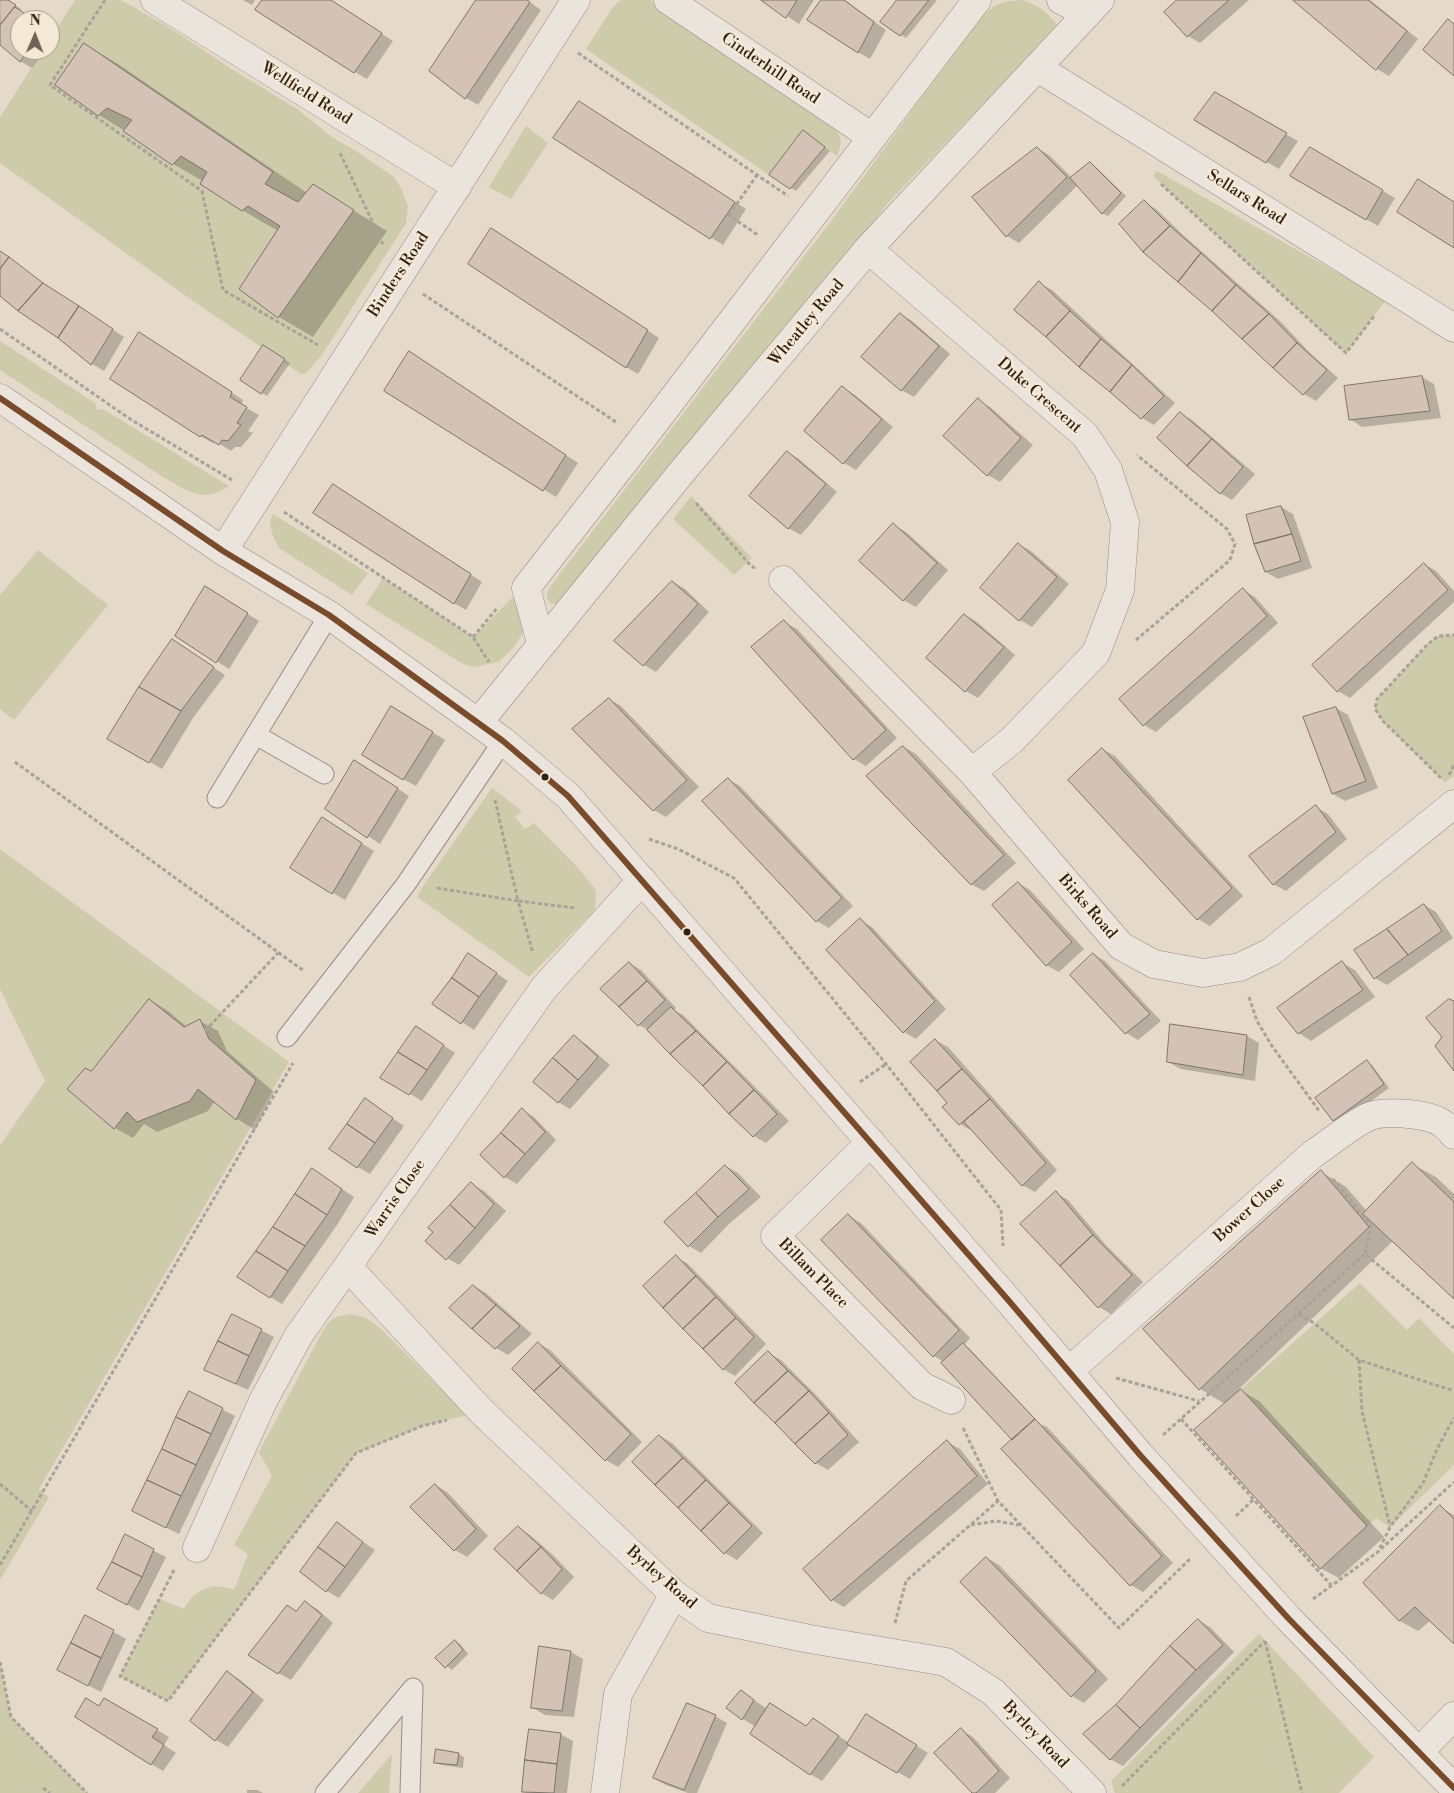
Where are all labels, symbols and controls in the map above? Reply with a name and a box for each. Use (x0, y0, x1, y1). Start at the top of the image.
north arrow (10, 10, 60, 60)
text: N (30, 12, 41, 30)
street label: Cinderhill Road (717, 29, 823, 109)
street label: Wellfield Road (257, 59, 355, 129)
street label: Sellars Road (1203, 166, 1289, 230)
street label: Binders Road (364, 229, 434, 321)
street label: Wheatley Road (765, 276, 849, 370)
street label: Duke Crescent (993, 354, 1085, 438)
unlabelled marker (540, 772, 550, 782)
street label: Birks Road (1054, 871, 1120, 943)
unlabelled marker (682, 927, 692, 937)
street label: Warris Close (362, 1156, 430, 1242)
street label: Bower Close (1211, 1173, 1289, 1247)
street label: Billam Place (774, 1235, 852, 1313)
street label: Byrley Road (622, 1542, 700, 1614)
street label: Byrley Road (998, 1697, 1072, 1773)

